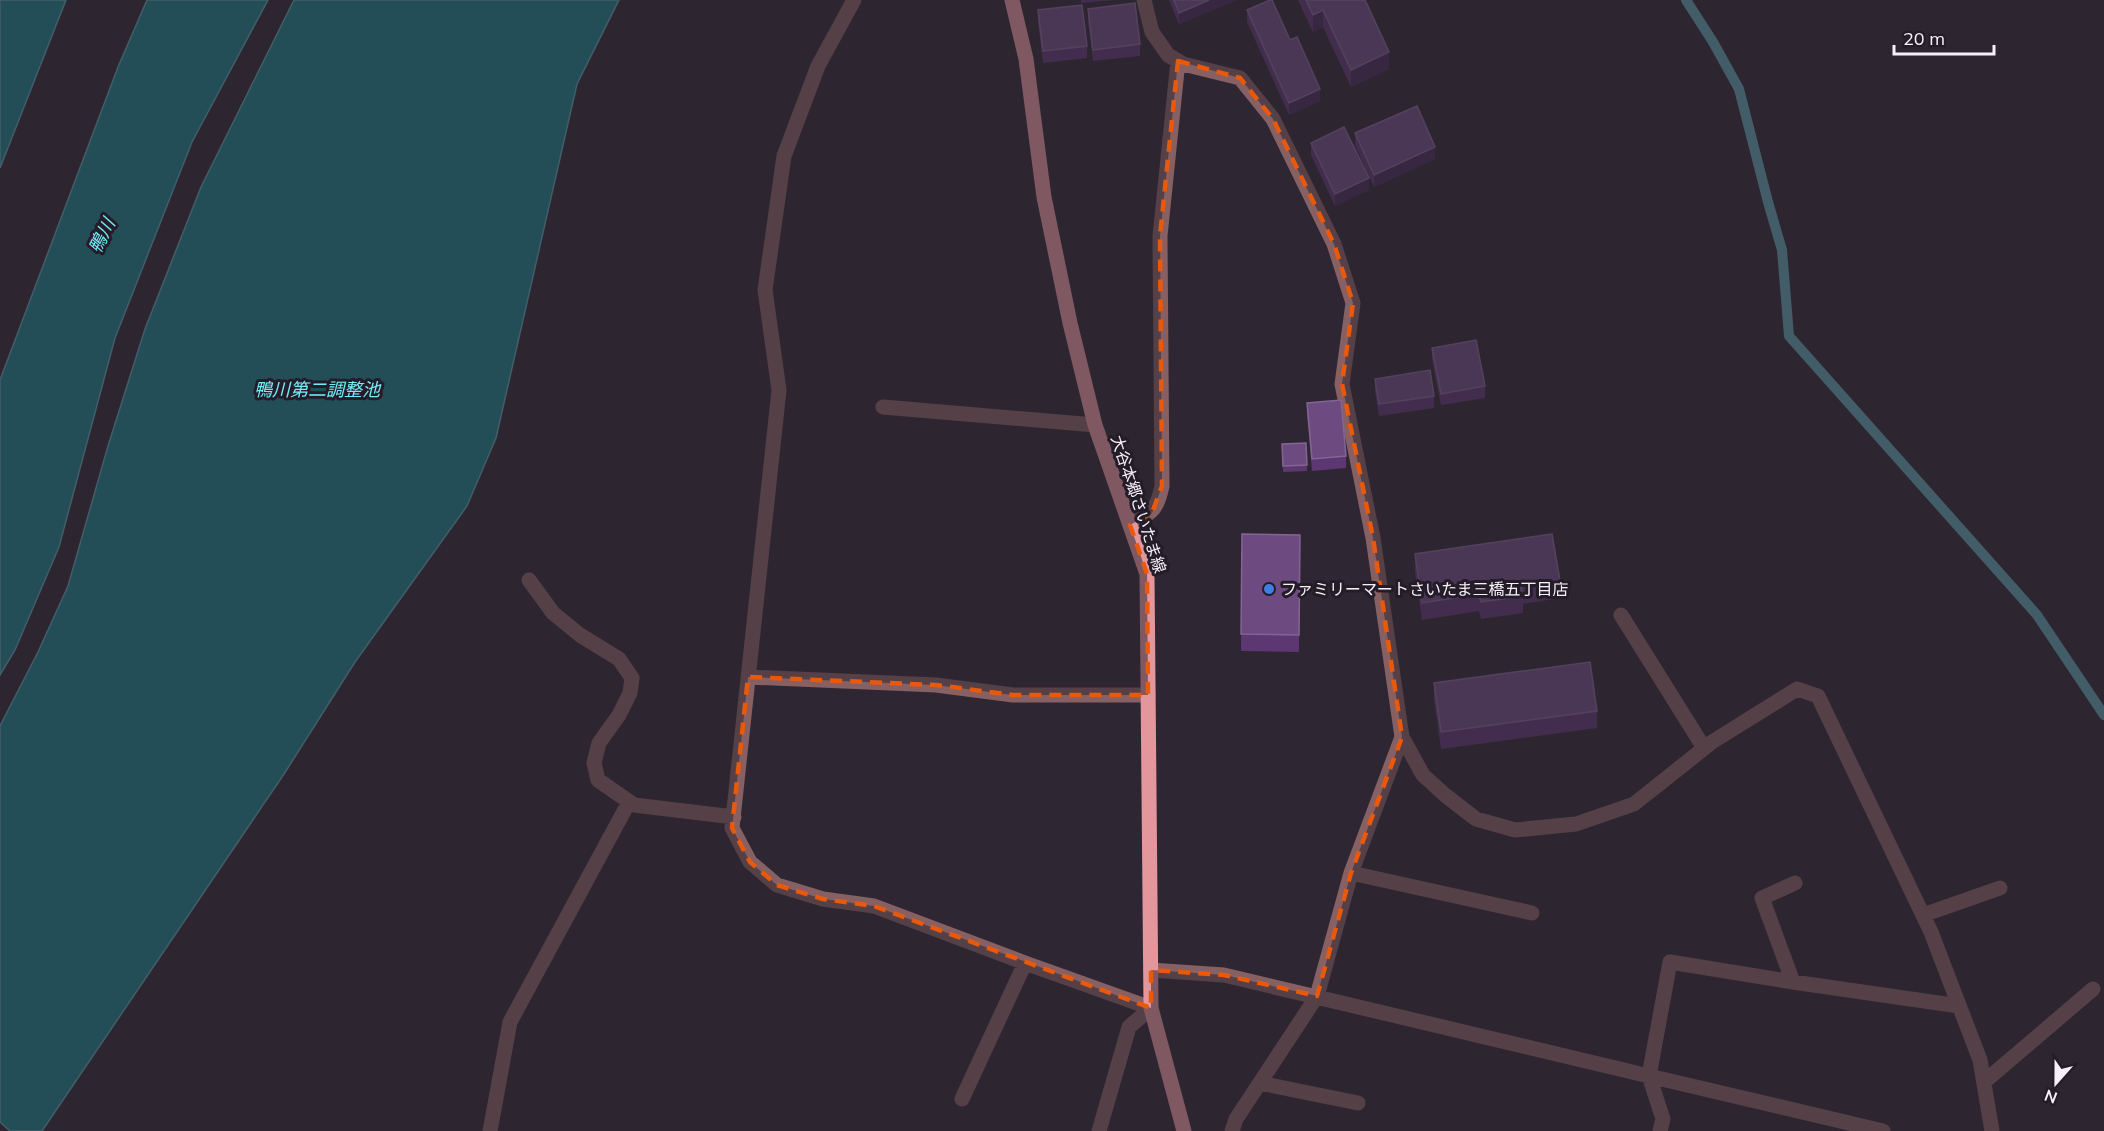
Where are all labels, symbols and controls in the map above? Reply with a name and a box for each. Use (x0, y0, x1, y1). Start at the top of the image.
scale bar (1894, 18, 1994, 56)
text: 20 m (1903, 27, 1945, 50)
water label: 鴨川 (83, 213, 121, 257)
water label: 鴨川第二調整池 (254, 378, 382, 401)
street label: 大谷本郷さいたま線 (1107, 433, 1171, 575)
place label: ファミリーマートさいたま三橋五丁目店 (1281, 579, 1569, 599)
marker: ファミリーマートさいたま三橋五丁目店 (1262, 582, 1276, 596)
north arrow (2026, 1053, 2086, 1113)
text: N (2041, 1086, 2060, 1109)

